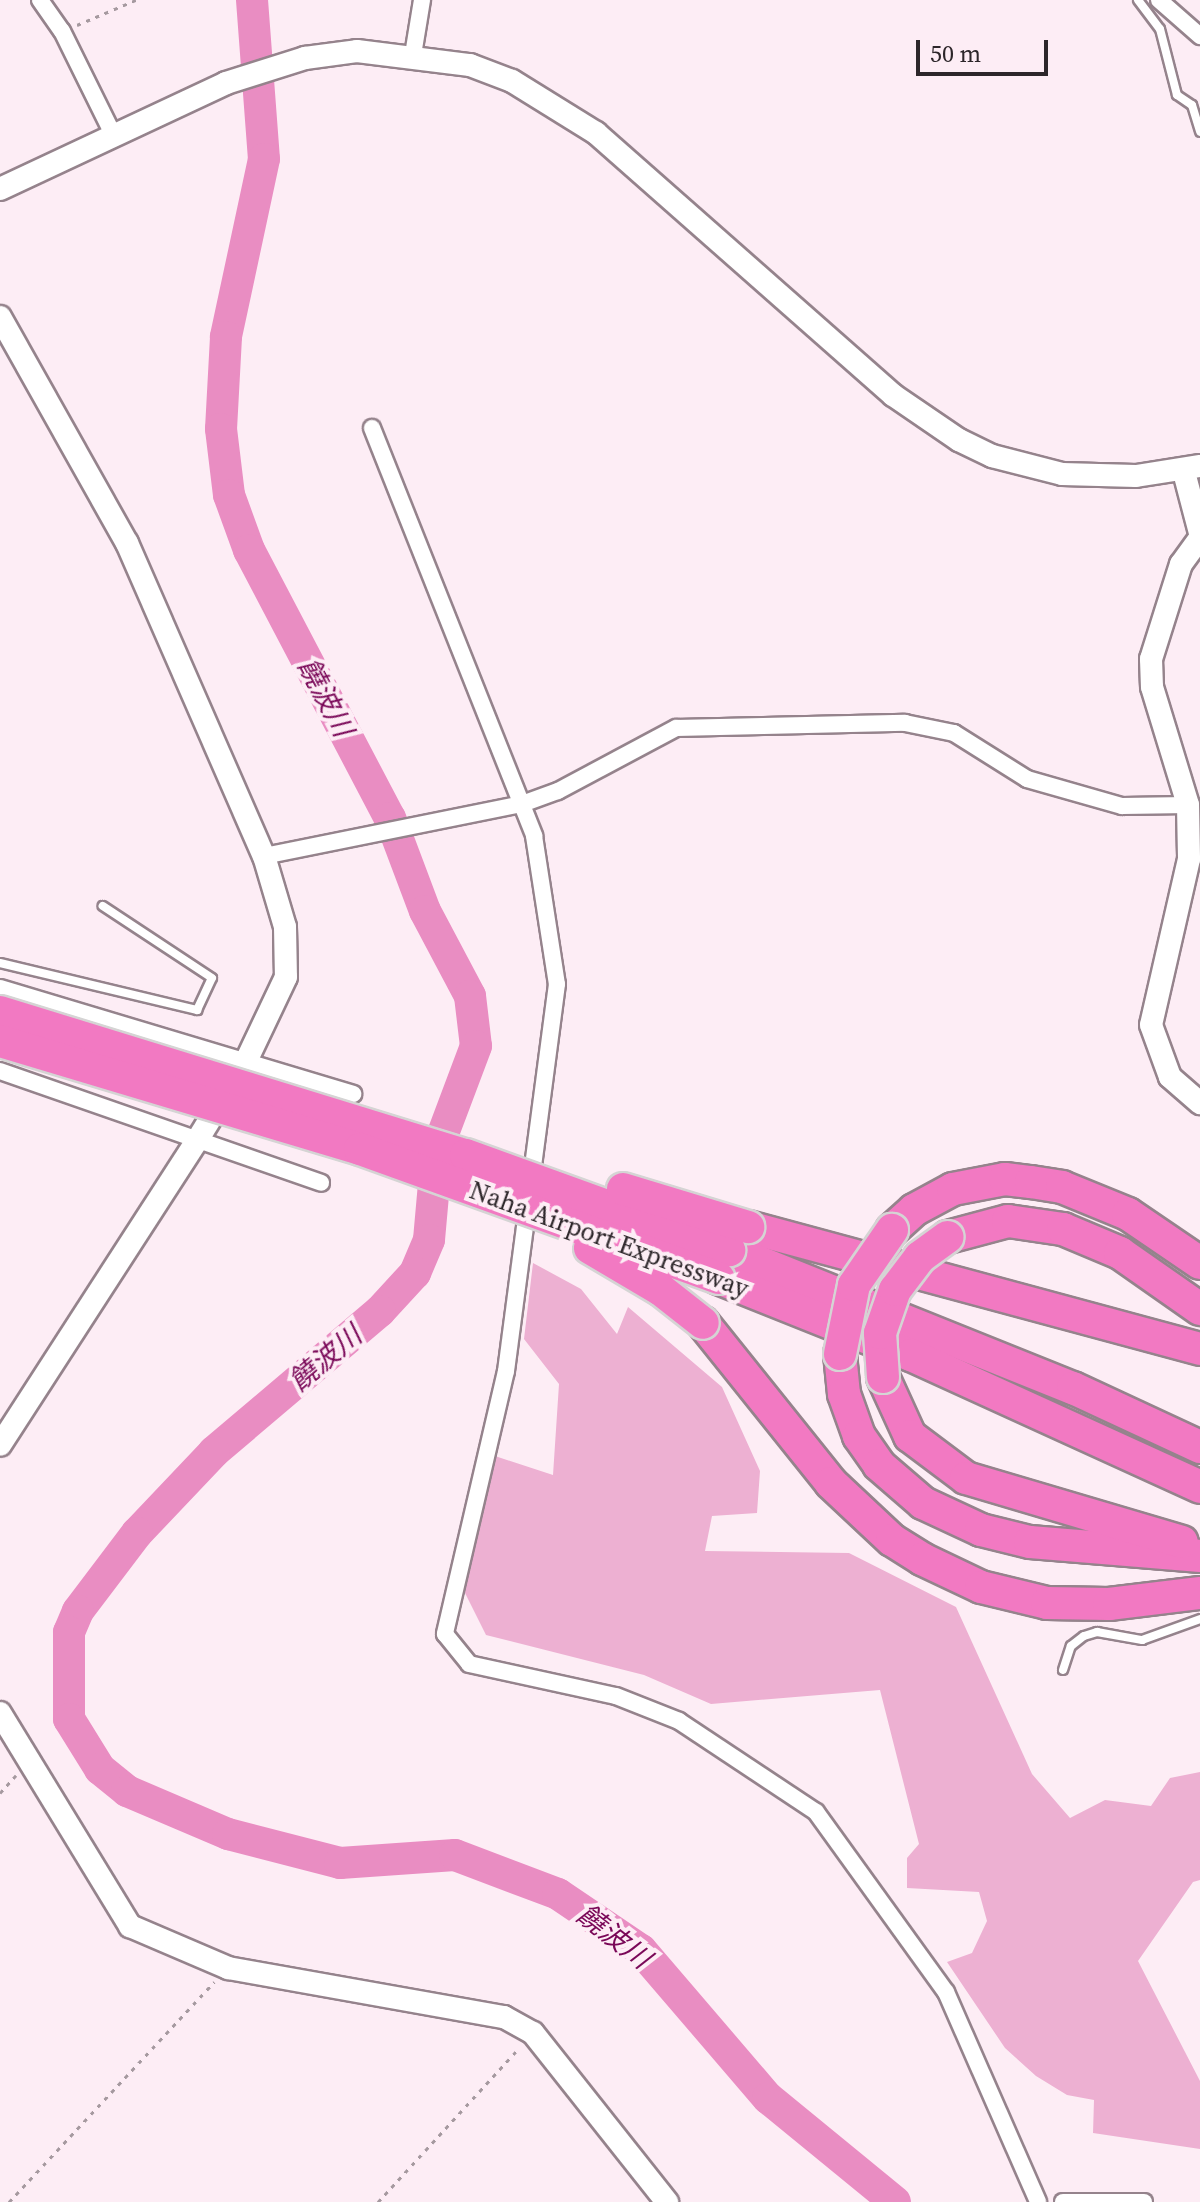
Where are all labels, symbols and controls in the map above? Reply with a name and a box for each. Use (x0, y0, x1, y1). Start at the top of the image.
scale bar (920, 24, 1052, 74)
text: 50 m (930, 37, 981, 70)
water label: 饒波川 (291, 652, 361, 742)
street label: Naha Airport Expressway (465, 1175, 753, 1305)
water label: 饒波川 (282, 1318, 368, 1398)
water label: 饒波川 (571, 1897, 657, 1975)

